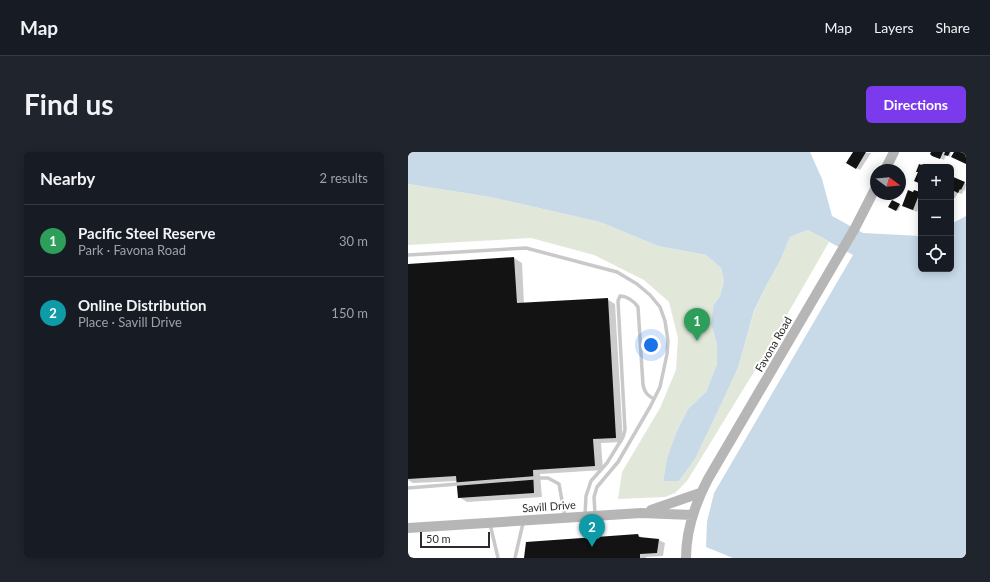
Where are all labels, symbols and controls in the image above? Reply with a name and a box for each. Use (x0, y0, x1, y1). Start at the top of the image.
text: Map (20, 16, 58, 39)
text: Map (824, 19, 852, 36)
text: Layers (874, 19, 914, 36)
text: Share (936, 19, 970, 36)
button: Directions (866, 86, 966, 123)
text: Find us (24, 87, 114, 121)
north arrow (870, 164, 906, 200)
map controls (918, 164, 954, 272)
button: + (918, 164, 954, 200)
text: Nearby (40, 168, 95, 189)
text: 2 results (320, 170, 368, 186)
button: − (918, 200, 954, 236)
text: Pacific Steel Reserve (78, 224, 215, 242)
text: 1 (49, 233, 57, 249)
text: 30 m (339, 233, 368, 249)
button: locate (918, 236, 954, 272)
text: Park · Favona Road (78, 242, 186, 258)
text: Online Distribution (78, 296, 206, 314)
text: 2 (49, 305, 57, 321)
text: 150 m (331, 305, 368, 321)
pin: 1 (684, 308, 710, 341)
text: Place · Savill Drive (78, 314, 182, 330)
street label: Favona Road (752, 314, 794, 374)
your location (641, 335, 661, 355)
street label: Savill Drive (522, 498, 576, 514)
pin: 2 (579, 514, 605, 547)
scale bar (420, 530, 490, 549)
text: 50 m (426, 532, 451, 545)

